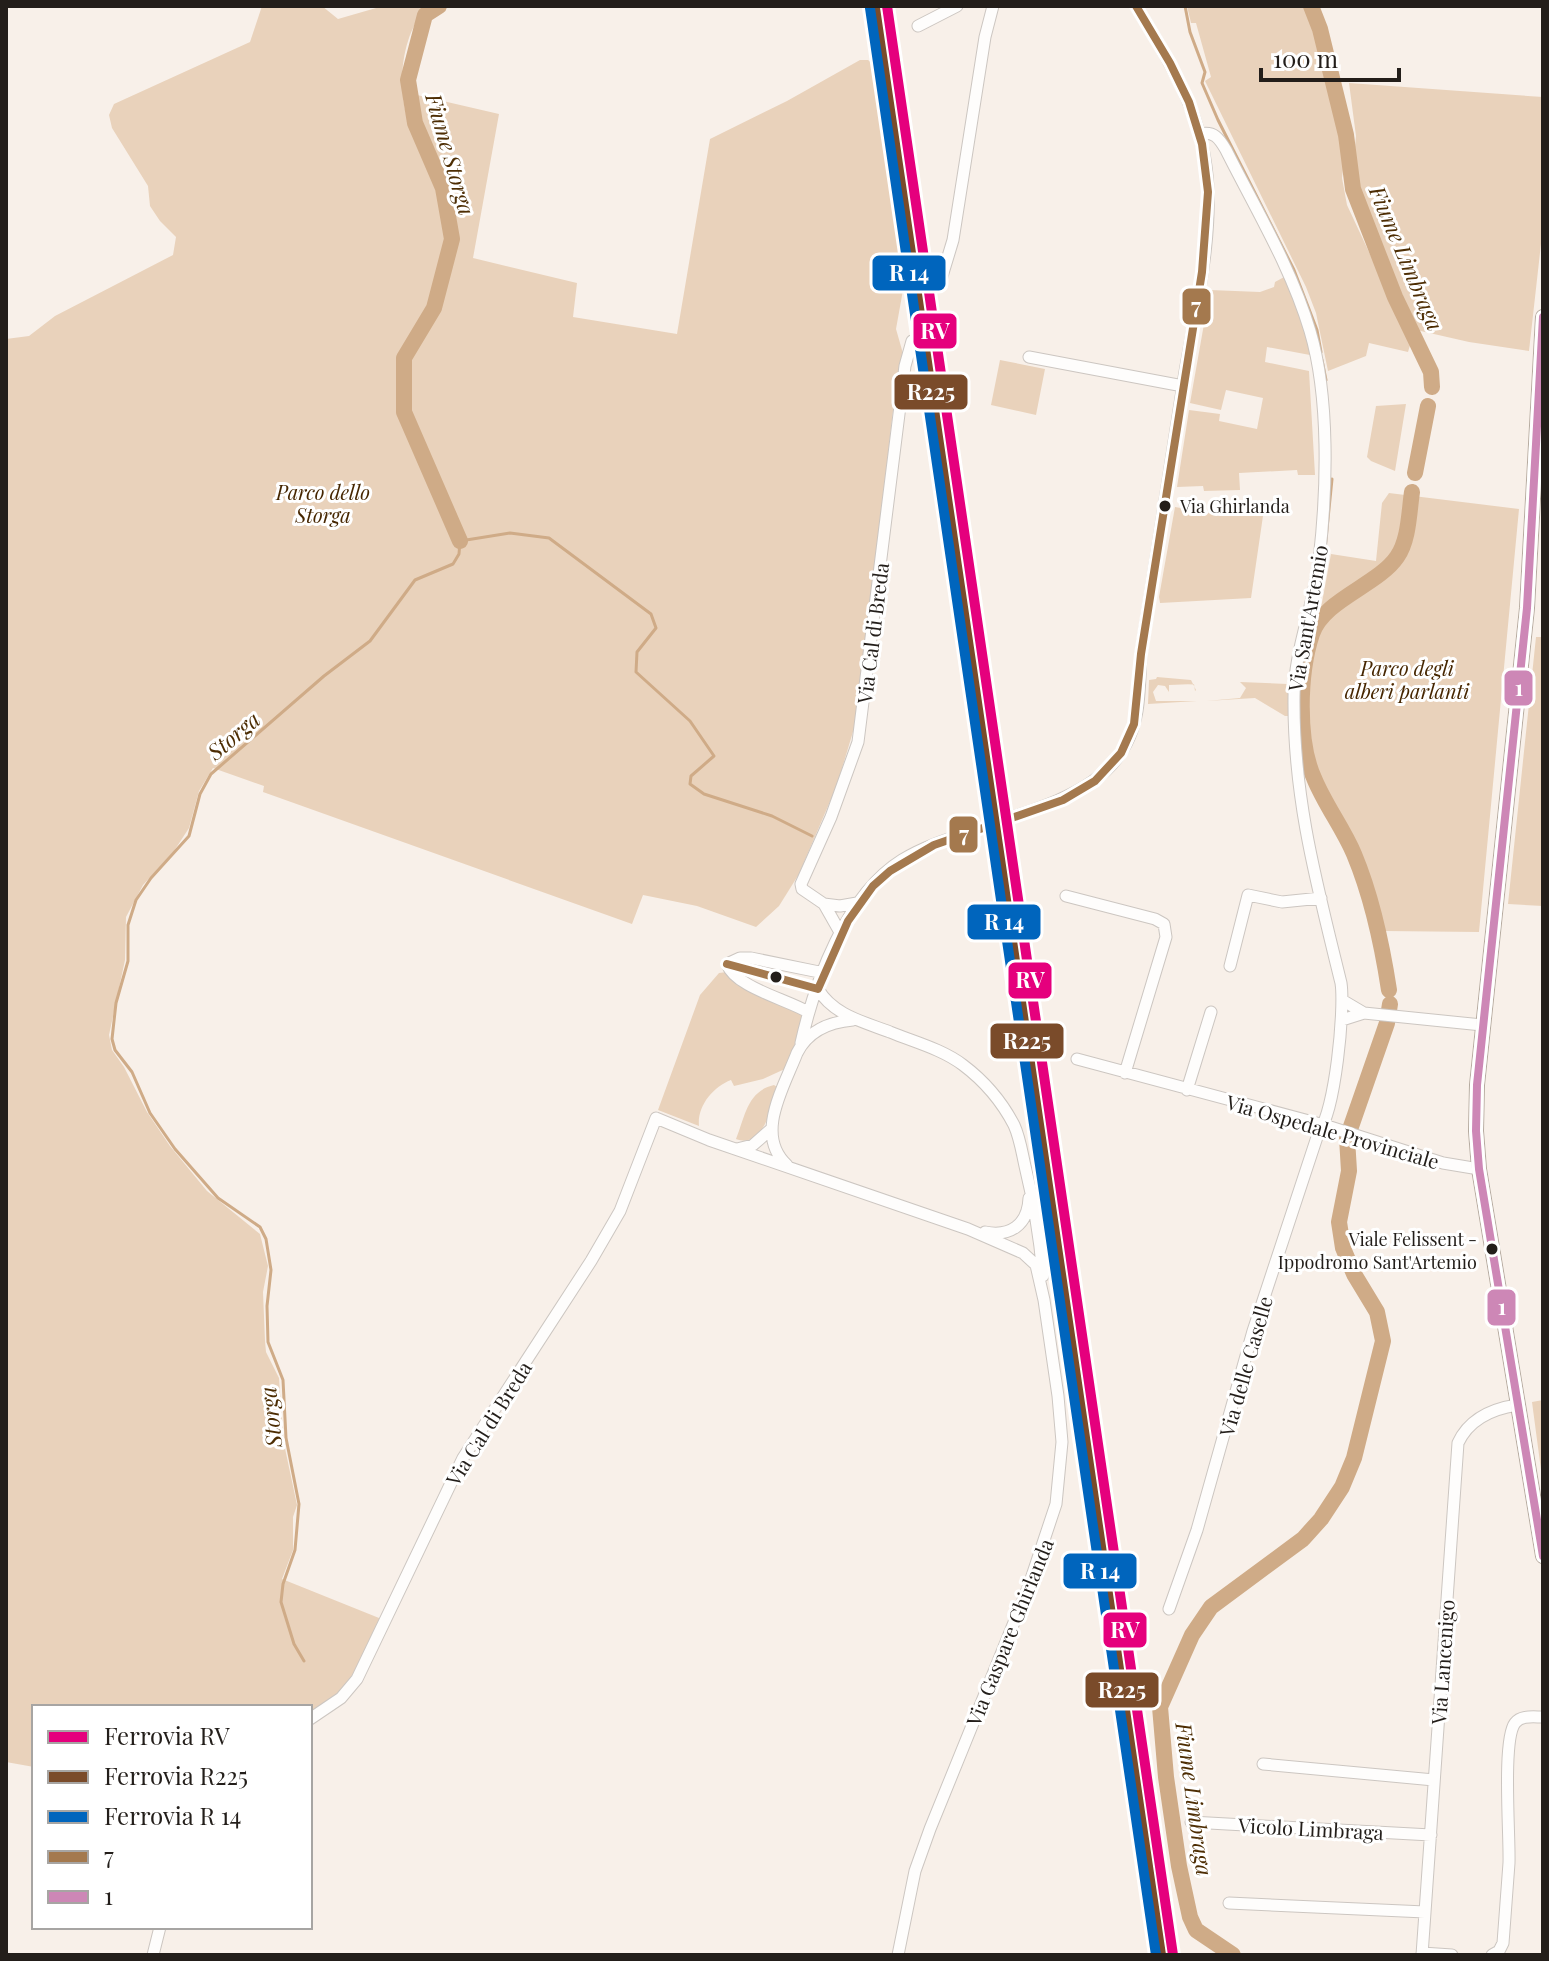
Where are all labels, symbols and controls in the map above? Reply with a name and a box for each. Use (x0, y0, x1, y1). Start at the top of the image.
scale bar (1261, 32, 1399, 82)
text: 100 m (1273, 42, 1338, 74)
water label: Fiume Storga (419, 89, 483, 218)
water label: Fiume Limbraga (1363, 180, 1451, 335)
line badge: R 14 (871, 254, 947, 292)
text: R 14 (889, 257, 929, 287)
line badge: 7 (1181, 287, 1212, 326)
text: 7 (1191, 290, 1201, 320)
line badge: RV (912, 312, 958, 350)
text: RV (920, 315, 950, 345)
line badge: R225 (893, 373, 969, 411)
text: R225 (907, 376, 955, 406)
park label: Parco dello Storga (275, 478, 370, 528)
place label: Via Ghirlanda (1179, 494, 1290, 518)
marker: Via Ghirlanda (1157, 498, 1173, 514)
street label: Via Sant'Artemio (1281, 543, 1333, 694)
street label: Via Cal di Breda (850, 561, 894, 706)
park label: Parco degli alberi parlanti (1345, 654, 1470, 704)
line badge: 1 (1503, 669, 1534, 707)
text: 1 (1515, 672, 1523, 702)
water label: Storga (199, 704, 266, 767)
line badge: 7 (948, 815, 979, 854)
text: 7 (959, 818, 969, 848)
line badge: R 14 (966, 903, 1042, 941)
text: R 14 (984, 906, 1024, 936)
line badge: RV (1007, 961, 1053, 1000)
text: RV (1015, 964, 1045, 994)
unlabelled marker (768, 969, 784, 985)
line badge: R225 (989, 1022, 1065, 1060)
text: R225 (1003, 1025, 1051, 1055)
street label: Via Ospedale Provinciale (1223, 1087, 1443, 1174)
place label: Viale Felissent - Ippodromo Sant'Artemio (1278, 1227, 1477, 1274)
marker: Viale Felissent - Ippodromo Sant'Artemio (1484, 1241, 1500, 1257)
line badge: 1 (1486, 1288, 1517, 1327)
text: 1 (1498, 1291, 1506, 1321)
street label: Via delle Caselle (1212, 1293, 1278, 1440)
street label: Via Cal di Breda (438, 1356, 537, 1491)
water label: Storga (252, 1385, 288, 1450)
street label: Via Gaspare Ghirlanda (959, 1534, 1059, 1731)
line badge: R 14 (1062, 1552, 1138, 1590)
text: R 14 (1080, 1555, 1120, 1585)
street label: Via Lancenigo (1424, 1599, 1460, 1726)
line badge: RV (1102, 1611, 1148, 1649)
text: RV (1110, 1614, 1140, 1644)
line badge: R225 (1084, 1671, 1160, 1709)
text: R225 (1098, 1674, 1146, 1704)
legend (32, 1705, 312, 1929)
text: Ferrovia RV (104, 1719, 231, 1751)
water label: Fiume Limbraga (1169, 1719, 1221, 1878)
text: Ferrovia R225 (104, 1759, 248, 1791)
text: Ferrovia R 14 (104, 1799, 241, 1831)
street label: Vicolo Limbraga (1237, 1811, 1384, 1845)
text: 7 (104, 1839, 114, 1871)
text: 1 (104, 1879, 113, 1911)

